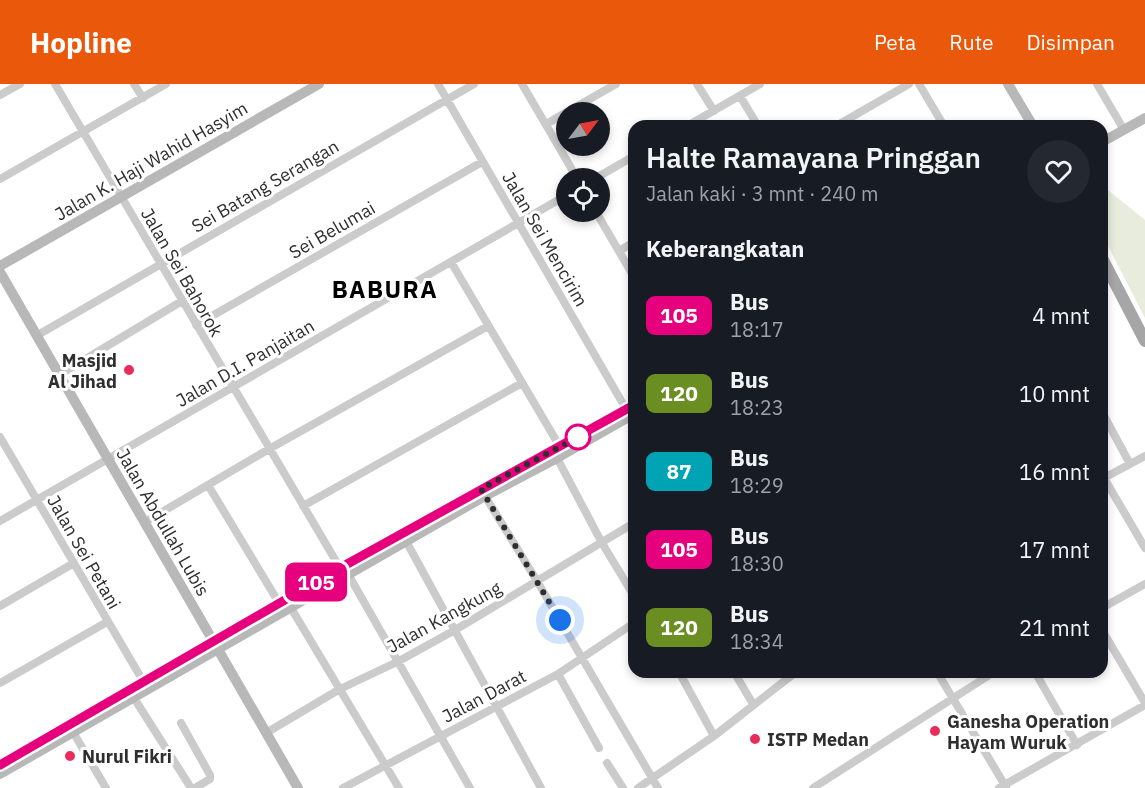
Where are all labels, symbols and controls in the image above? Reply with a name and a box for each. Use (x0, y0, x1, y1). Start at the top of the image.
text: Hopline (30, 24, 132, 61)
text: Peta (874, 28, 916, 56)
text: Rute (949, 28, 994, 56)
text: Disimpan (1027, 28, 1115, 56)
street label: Jalan K. Haji Wahid Hasyim (50, 96, 252, 226)
north arrow (556, 102, 610, 156)
map controls (556, 102, 610, 222)
street label: Sei Batang Serangan (187, 134, 343, 238)
text: Halte Ramayana Pringgan (646, 139, 981, 176)
button: heart (1027, 140, 1090, 203)
street label: Jalan Sei Mencirim (497, 167, 593, 311)
button: locate (556, 168, 610, 222)
text: Jalan kaki · 3 mnt · 240 m (646, 180, 878, 207)
street label: Sei Belumai (285, 196, 379, 264)
street label: Jalan Sei Bahorok (136, 204, 228, 341)
text: Keberangkatan (646, 234, 804, 263)
district label: BABURA (332, 273, 438, 305)
text: Bus (730, 287, 769, 316)
text: 105 (660, 301, 698, 329)
text: 4 mnt (1032, 301, 1090, 330)
street label: Jalan D.I. Panjaitan (172, 314, 318, 412)
text: 18:17 (730, 316, 784, 343)
place label: Masjid Al Jihad (48, 349, 117, 393)
marker: Masjid Al Jihad (122, 363, 136, 377)
text: Bus (730, 365, 769, 394)
text: 120 (660, 379, 698, 407)
text: 10 mnt (1019, 379, 1090, 408)
text: 18:23 (730, 394, 784, 421)
unlabelled marker (565, 424, 591, 450)
text: Bus (730, 443, 769, 472)
street label: Jalan Abdullah Lubis (111, 444, 215, 600)
text: 87 (666, 457, 692, 485)
text: 16 mnt (1019, 457, 1090, 486)
text: 18:29 (730, 472, 784, 499)
street label: Jalan Sei Petani (42, 491, 126, 613)
text: Bus (730, 521, 769, 550)
text: 105 (660, 535, 698, 563)
text: 17 mnt (1019, 535, 1090, 564)
text: 18:30 (730, 550, 784, 577)
line badge: 105 (282, 562, 350, 602)
text: 105 (297, 568, 335, 596)
street label: Jalan Kangkung (383, 576, 506, 658)
text: Bus (730, 599, 769, 628)
your location (545, 605, 575, 635)
text: 120 (660, 613, 698, 641)
text: 21 mnt (1019, 613, 1090, 642)
text: 18:34 (730, 628, 784, 655)
street label: Jalan Darat (438, 664, 530, 728)
place label: Ganesha Operation Hayam Wuruk (947, 710, 1109, 754)
marker: Ganesha Operation Hayam Wuruk (928, 724, 942, 738)
place label: ISTP Medan (767, 728, 869, 751)
marker: ISTP Medan (748, 732, 762, 746)
place label: Nurul Fikri (82, 745, 172, 768)
marker: Nurul Fikri (63, 749, 77, 763)

